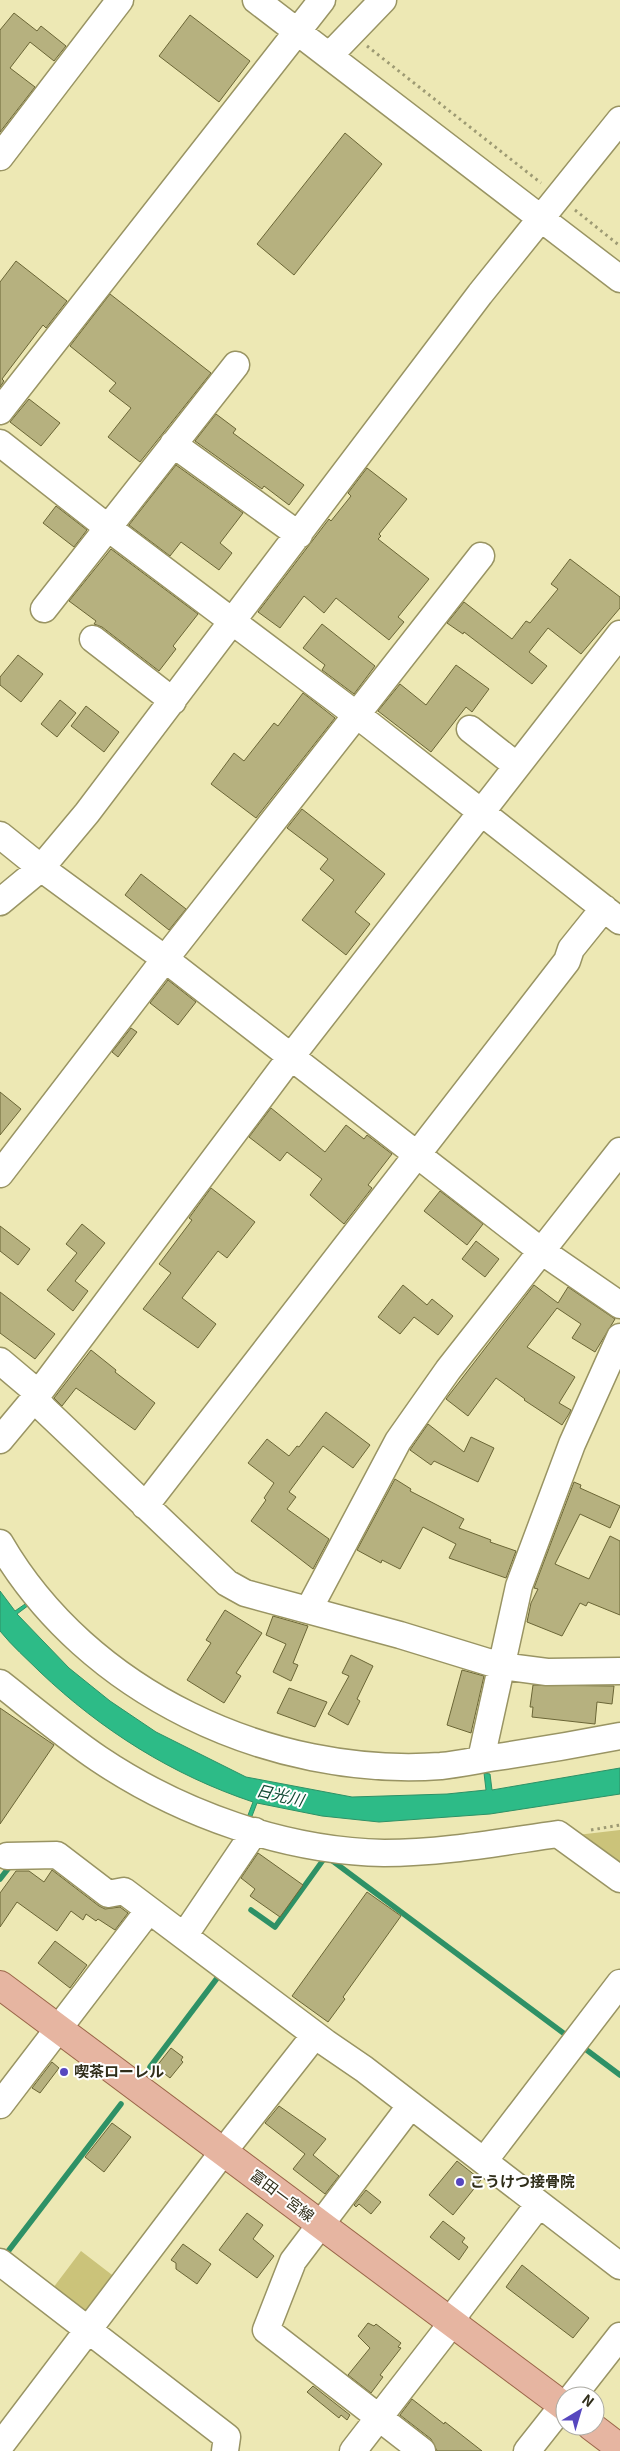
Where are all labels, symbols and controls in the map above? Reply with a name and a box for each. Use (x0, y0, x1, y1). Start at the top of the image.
water label: 日光川 (254, 1777, 308, 1812)
place label: 喫茶ローレル (74, 2060, 164, 2081)
marker: 喫茶ローレル (58, 2066, 70, 2078)
street label: 富田一宮線 (247, 2164, 319, 2226)
place label: こうけつ接骨院 (470, 2170, 575, 2191)
marker: こうけつ接骨院 (454, 2176, 466, 2188)
north arrow (555, 2386, 605, 2436)
text: N (578, 2389, 599, 2411)

